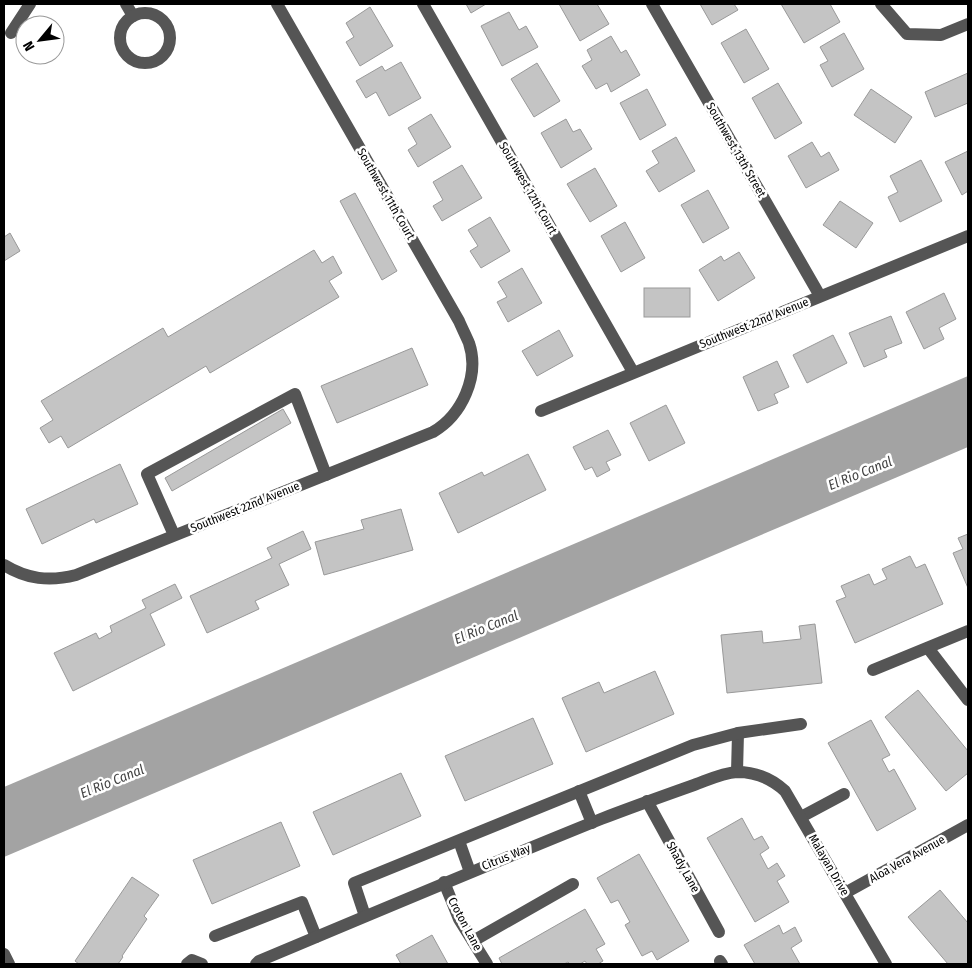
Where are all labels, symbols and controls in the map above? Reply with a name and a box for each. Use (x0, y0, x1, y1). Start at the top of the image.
north arrow (15, 15, 65, 65)
text: N (20, 38, 39, 54)
street label: Southwest 13th Street (703, 100, 769, 200)
street label: Southwest 12th Court (496, 139, 560, 237)
street label: Southwest 11th Court (354, 146, 418, 242)
street label: Southwest 22nd Avenue (697, 295, 811, 351)
water label: El Rio Canal (826, 453, 895, 494)
street label: Southwest 22nd Avenue (188, 479, 302, 535)
water label: El Rio Canal (452, 607, 521, 648)
water label: El Rio Canal (78, 761, 147, 802)
street label: Malayan Drive (806, 832, 852, 898)
street label: Aloa Vera Avenue (867, 832, 947, 886)
street label: Shady Lane (663, 839, 703, 895)
street label: Citrus Way (480, 841, 533, 873)
street label: Croton Lane (445, 895, 485, 953)

